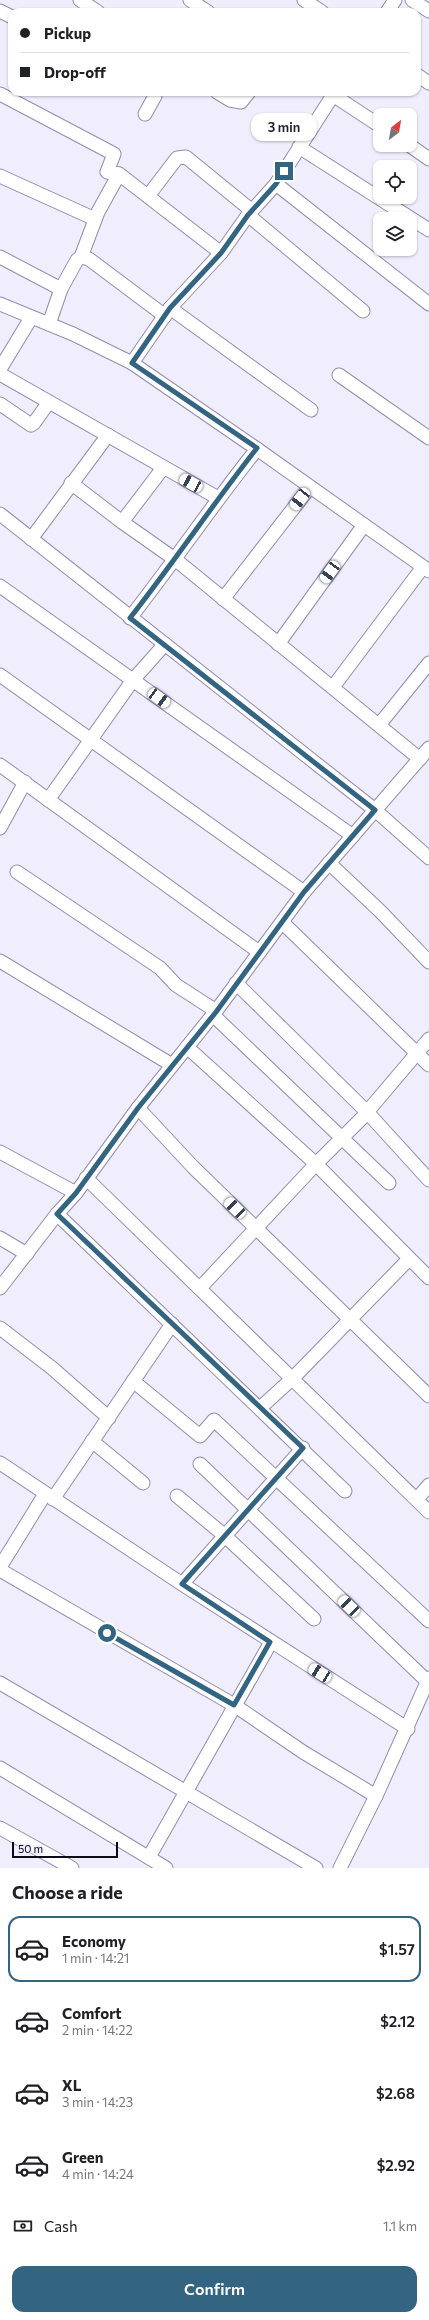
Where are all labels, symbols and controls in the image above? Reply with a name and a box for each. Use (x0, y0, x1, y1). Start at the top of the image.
text: Pickup (44, 24, 91, 42)
text: Drop-off (44, 63, 106, 81)
north arrow (373, 108, 417, 152)
map controls (373, 108, 417, 256)
callout: 3 min (251, 113, 317, 141)
text: 3 min (268, 119, 300, 135)
button: locate (373, 160, 417, 204)
route end (275, 162, 293, 180)
button: layers (373, 212, 417, 256)
car (178, 472, 204, 494)
car (288, 486, 312, 512)
car (318, 559, 342, 585)
car (146, 686, 172, 710)
car (222, 1195, 248, 1221)
car (336, 1593, 362, 1619)
route start (98, 1624, 116, 1642)
car (307, 1662, 333, 1684)
scale bar (12, 1840, 118, 1859)
text: 50 m (18, 1842, 43, 1855)
text: Choose a ride (12, 1881, 123, 1903)
icon: car (14, 1931, 50, 1967)
text: Economy (62, 1932, 126, 1950)
text: $1.57 (379, 1940, 415, 1958)
text: 1 min · 14:21 (62, 1950, 129, 1966)
icon: car (14, 2003, 50, 2039)
text: Comfort (62, 2004, 122, 2022)
text: $2.12 (380, 2012, 415, 2030)
text: 2 min · 14:22 (62, 2022, 133, 2038)
icon: car (14, 2075, 50, 2111)
text: XL (62, 2076, 81, 2094)
text: $2.68 (376, 2084, 415, 2102)
text: 3 min · 14:23 (62, 2094, 133, 2110)
icon: car (14, 2147, 50, 2183)
text: Green (62, 2148, 103, 2166)
text: $2.92 (377, 2156, 415, 2174)
text: 4 min · 14:24 (62, 2166, 134, 2182)
icon: cash (12, 2215, 34, 2237)
text: Cash (44, 2217, 78, 2235)
text: 1.1 km (383, 2218, 417, 2234)
button: Confirm (12, 2266, 417, 2312)

